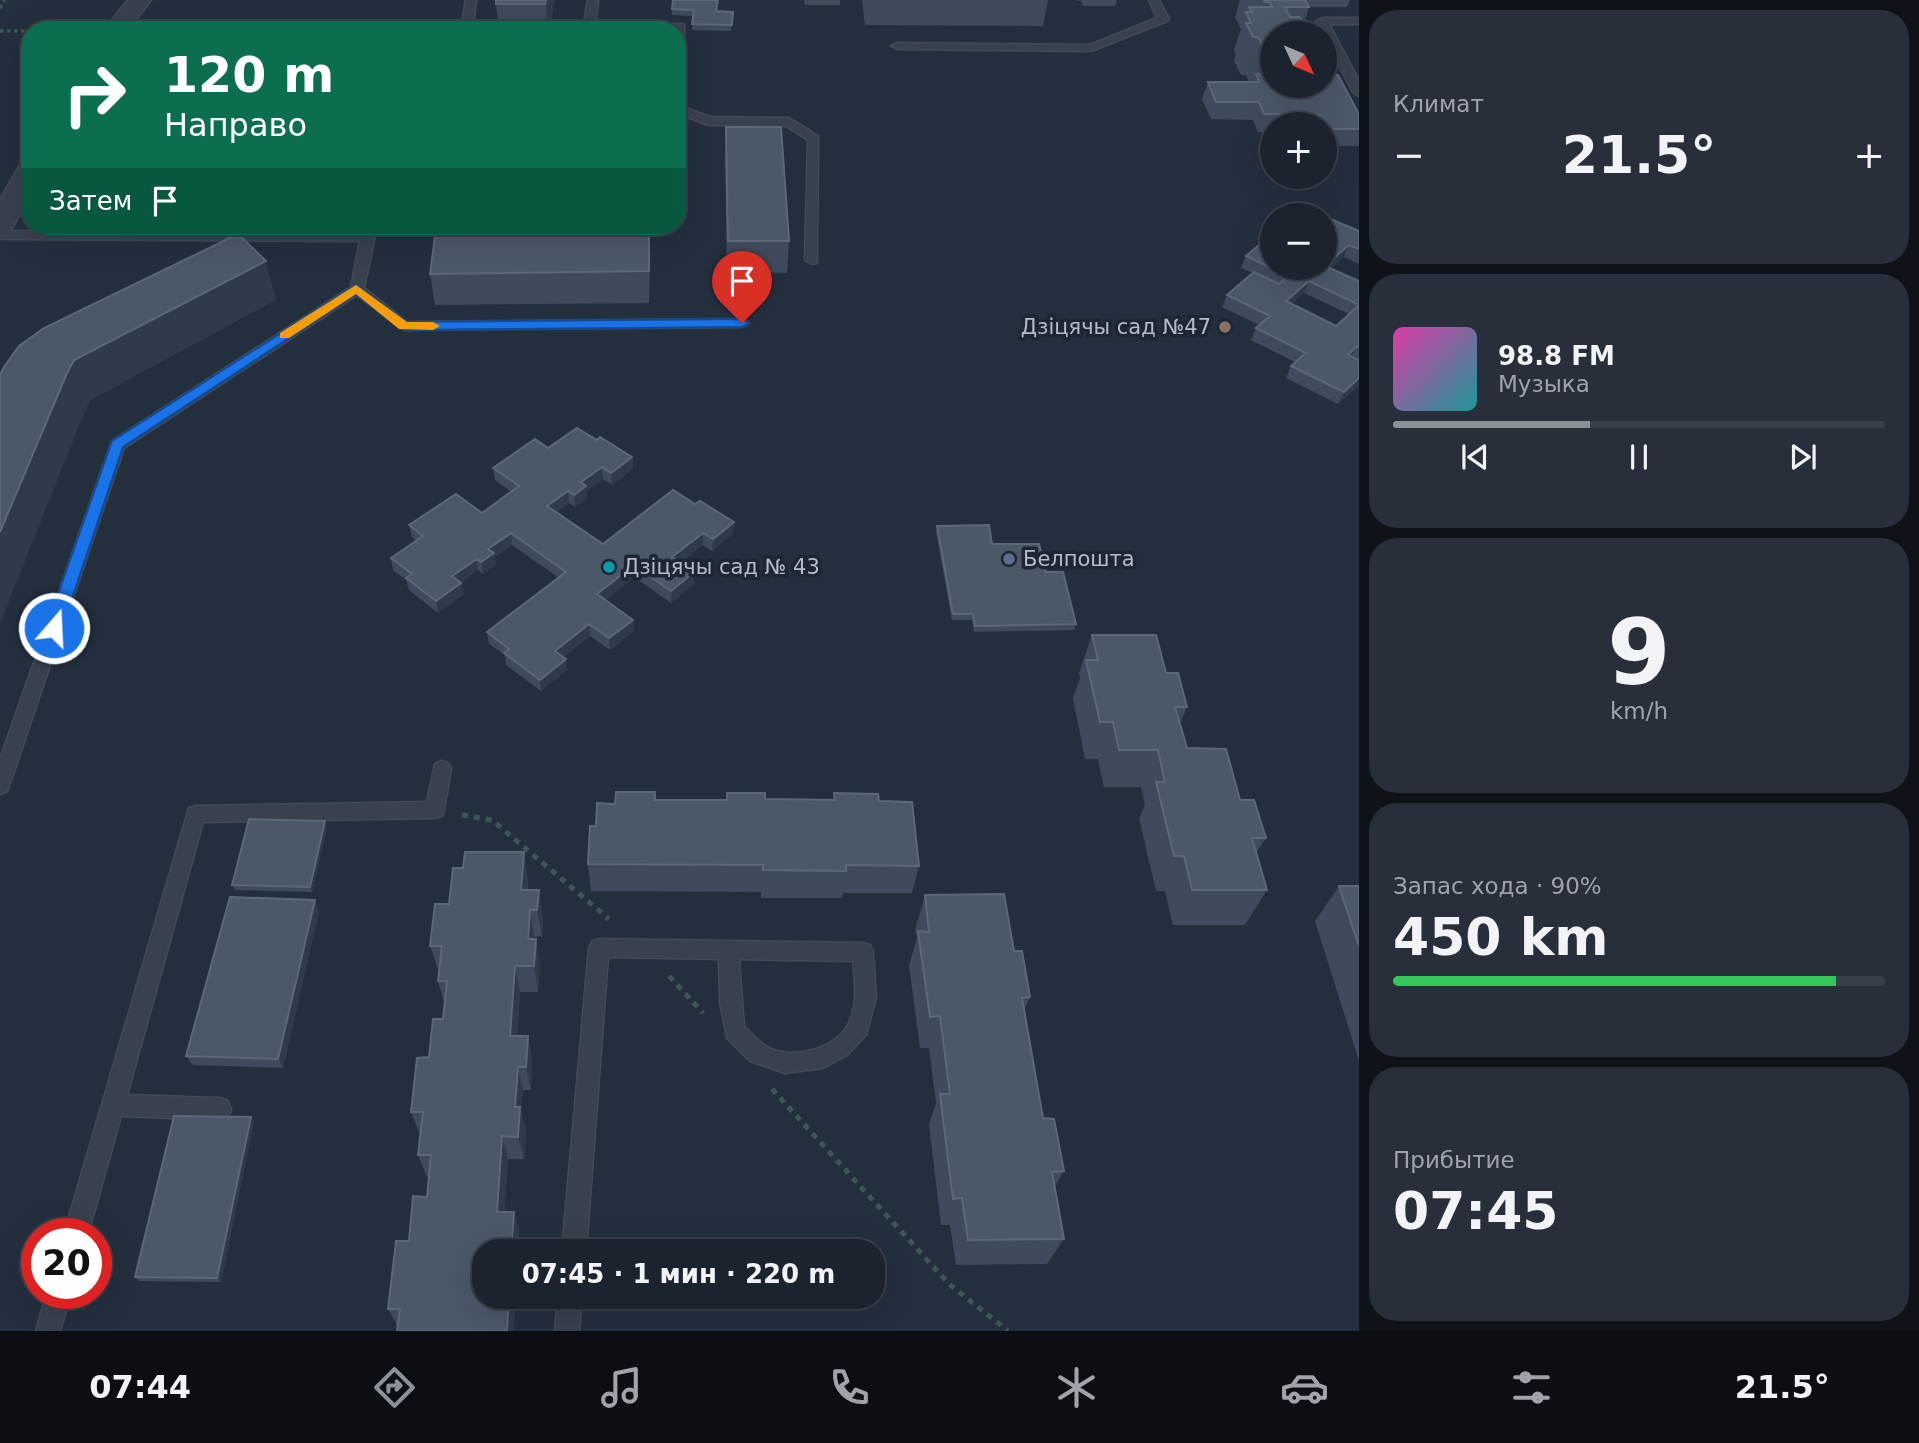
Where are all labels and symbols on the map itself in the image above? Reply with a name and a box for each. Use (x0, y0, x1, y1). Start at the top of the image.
north arrow (1260, 21, 1337, 98)
pin (712, 251, 772, 323)
place label: Дзіцячы сад №47 (1021, 315, 1211, 339)
marker: Дзіцячы сад №47 (1217, 319, 1233, 335)
place label: Белпошта (1023, 547, 1135, 571)
marker: Белпошта (1001, 551, 1017, 567)
place label: Дзіцячы сад № 43 (623, 555, 820, 579)
marker: Дзіцячы сад № 43 (601, 559, 617, 575)
position arrow (17, 591, 91, 665)
speed limit sign: 20 (21, 1218, 112, 1309)

